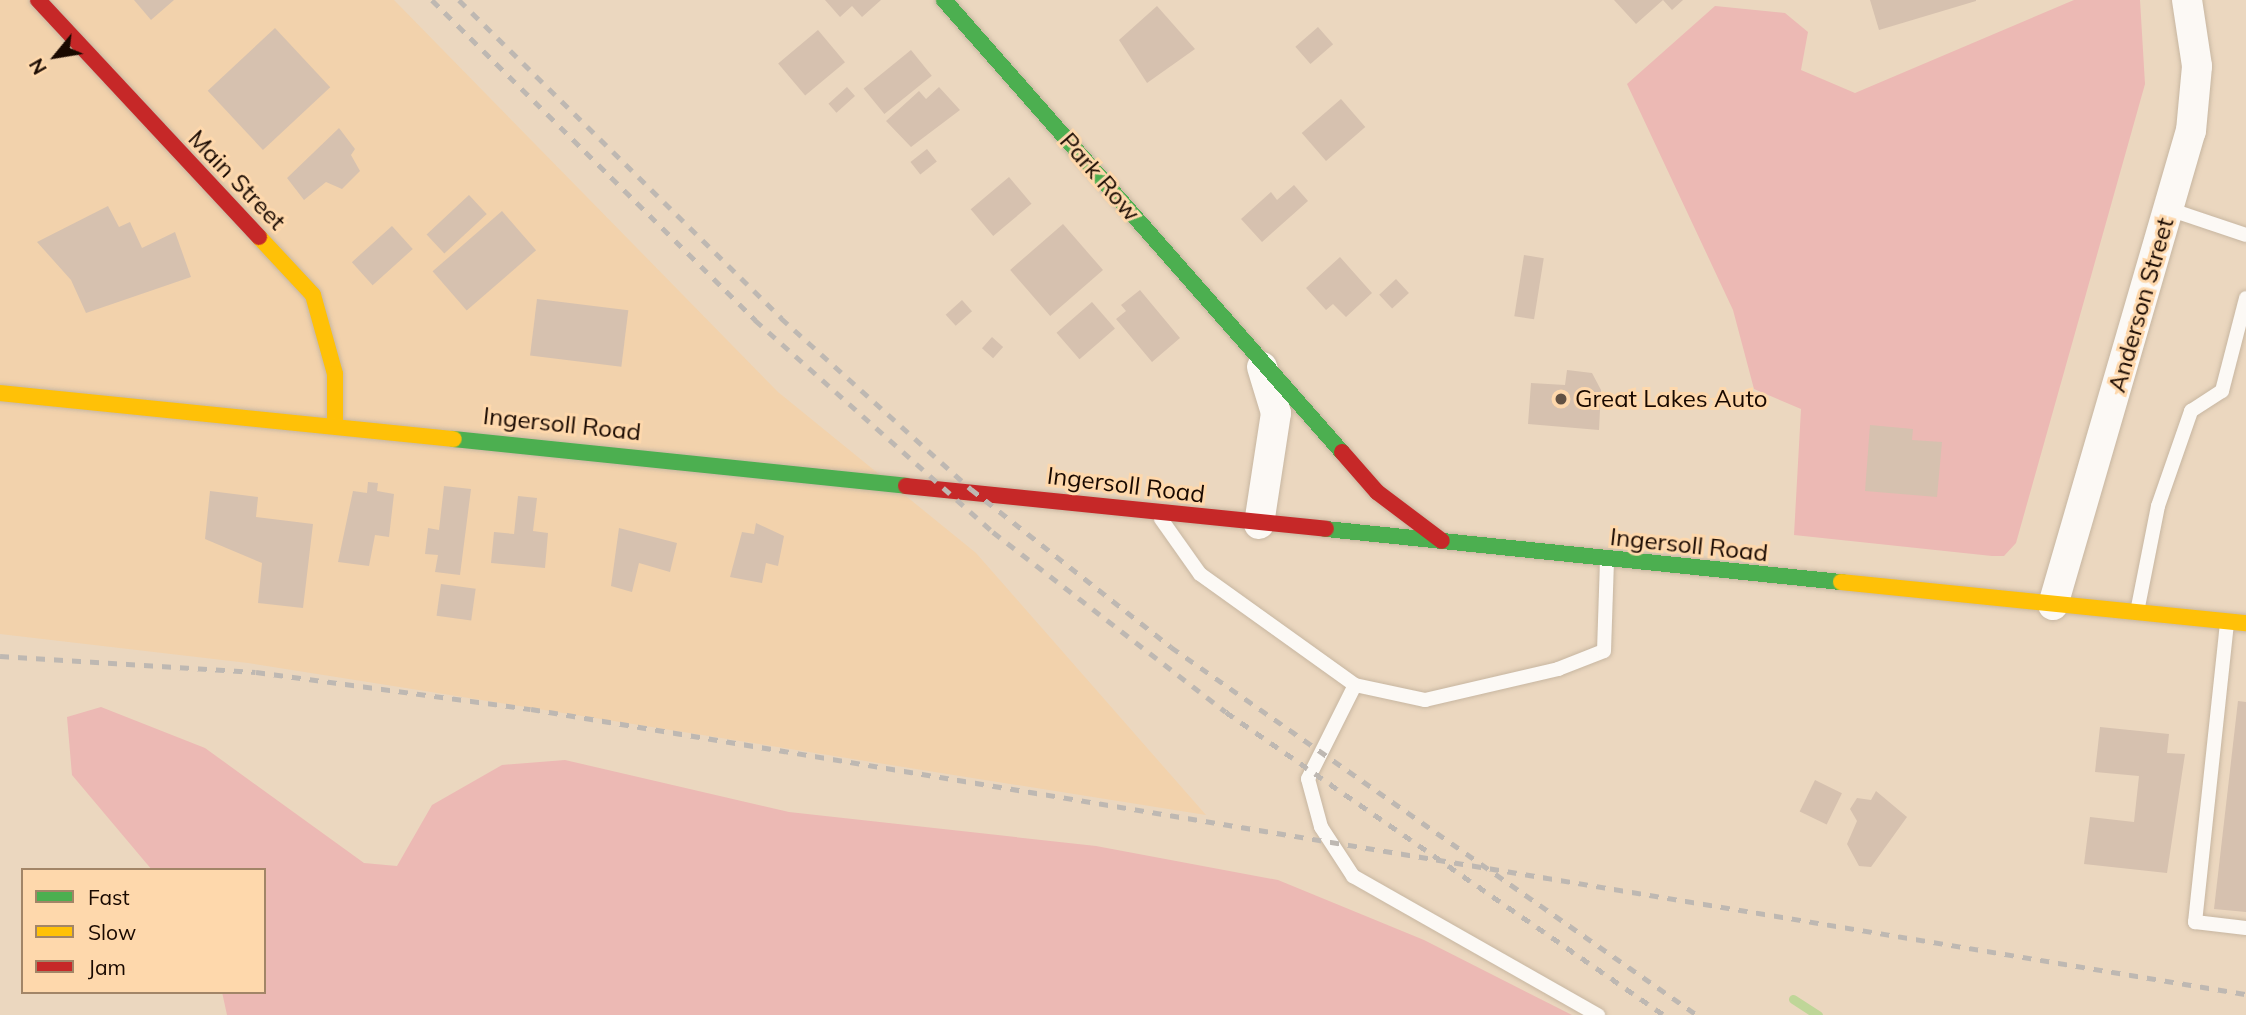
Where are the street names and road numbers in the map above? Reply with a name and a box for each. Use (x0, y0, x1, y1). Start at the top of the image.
street label: Main Street (182, 124, 292, 236)
street label: Park Row (1054, 127, 1146, 227)
street label: Anderson Street (2102, 214, 2180, 396)
street label: Ingersoll Road (482, 401, 642, 447)
street label: Ingersoll Road (1046, 461, 1206, 509)
street label: Ingersoll Road (1609, 522, 1769, 568)

